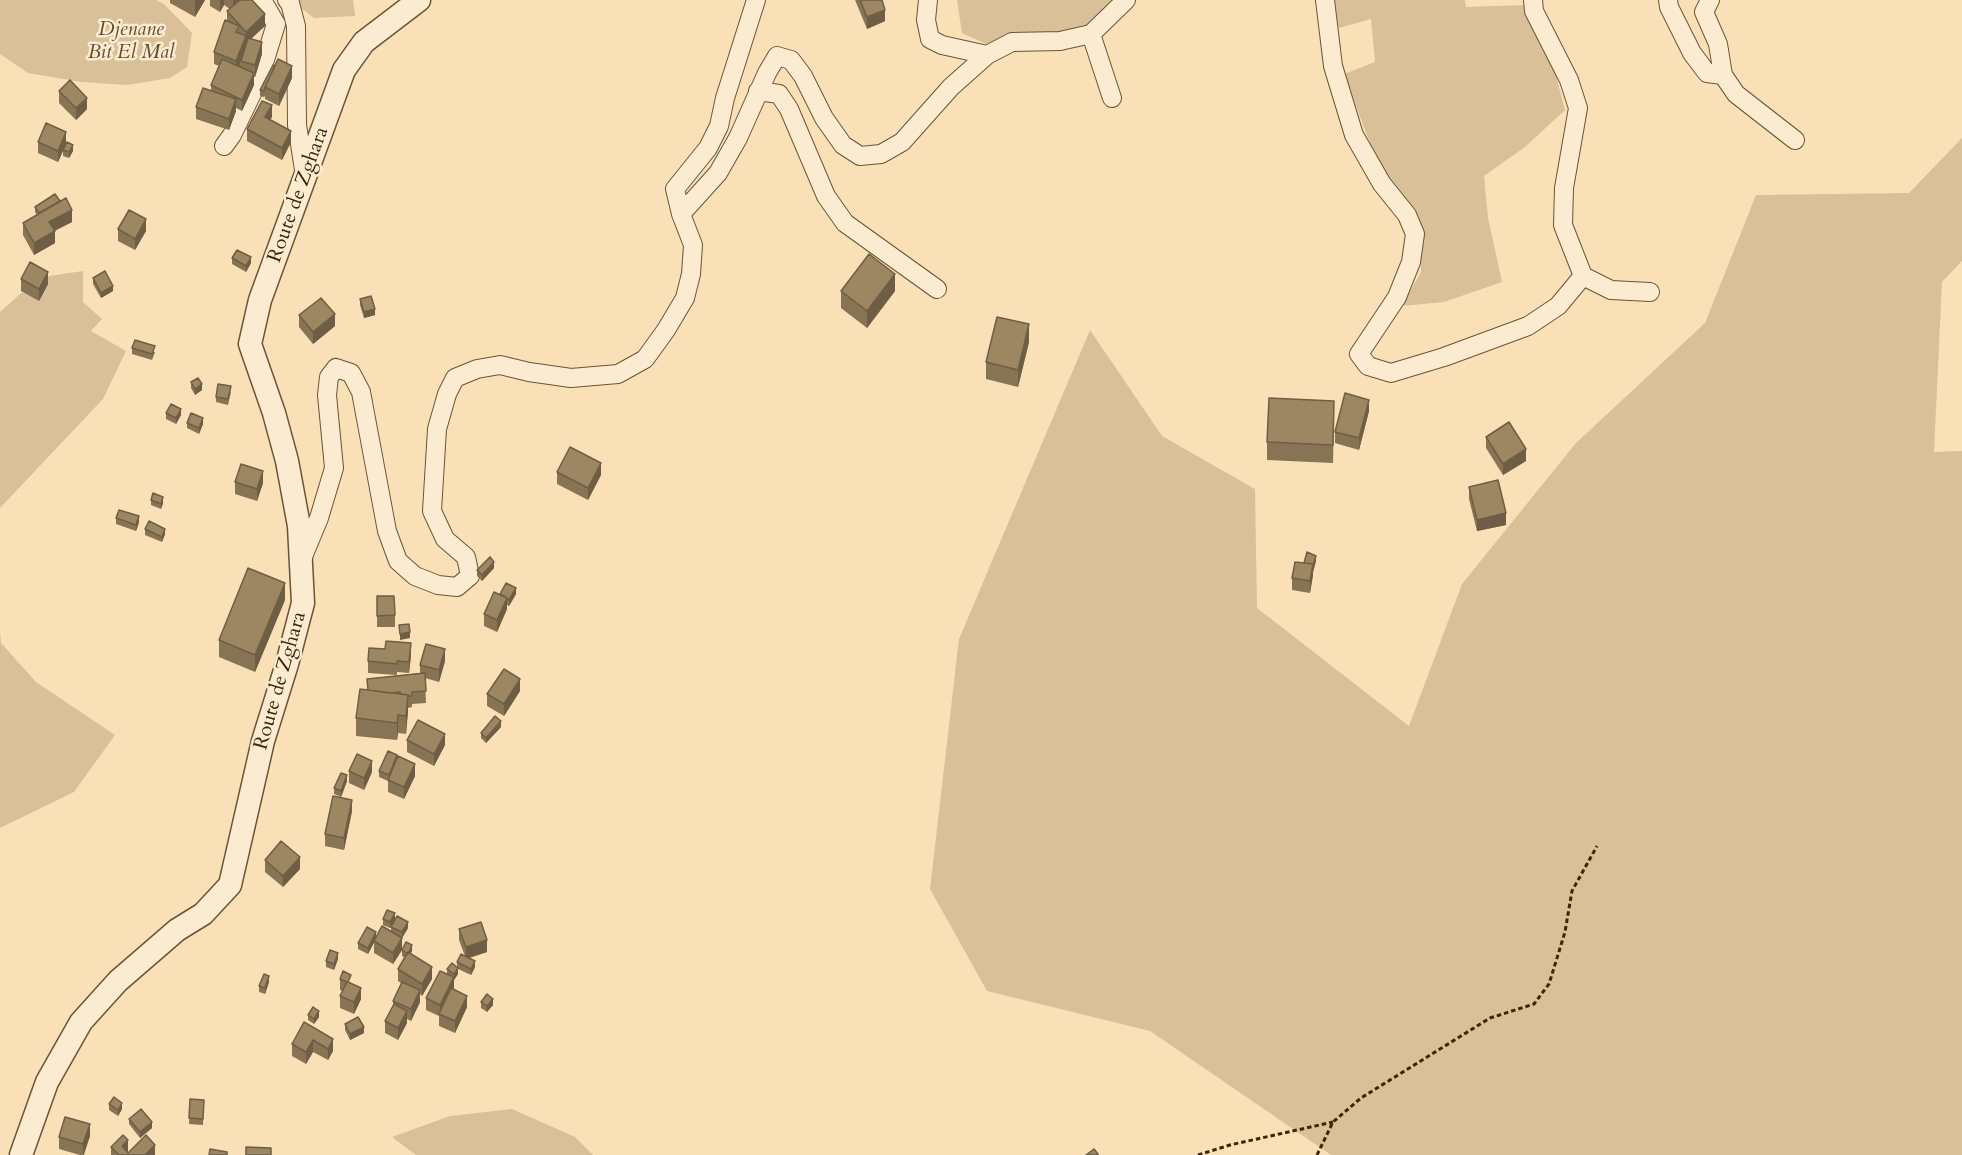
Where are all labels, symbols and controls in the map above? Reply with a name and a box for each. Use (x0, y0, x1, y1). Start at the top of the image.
park label: Djenane Bit El Mal (88, 18, 174, 65)
street label: Route de Zghara (263, 124, 335, 266)
street label: Route de Zghara (250, 609, 312, 753)

